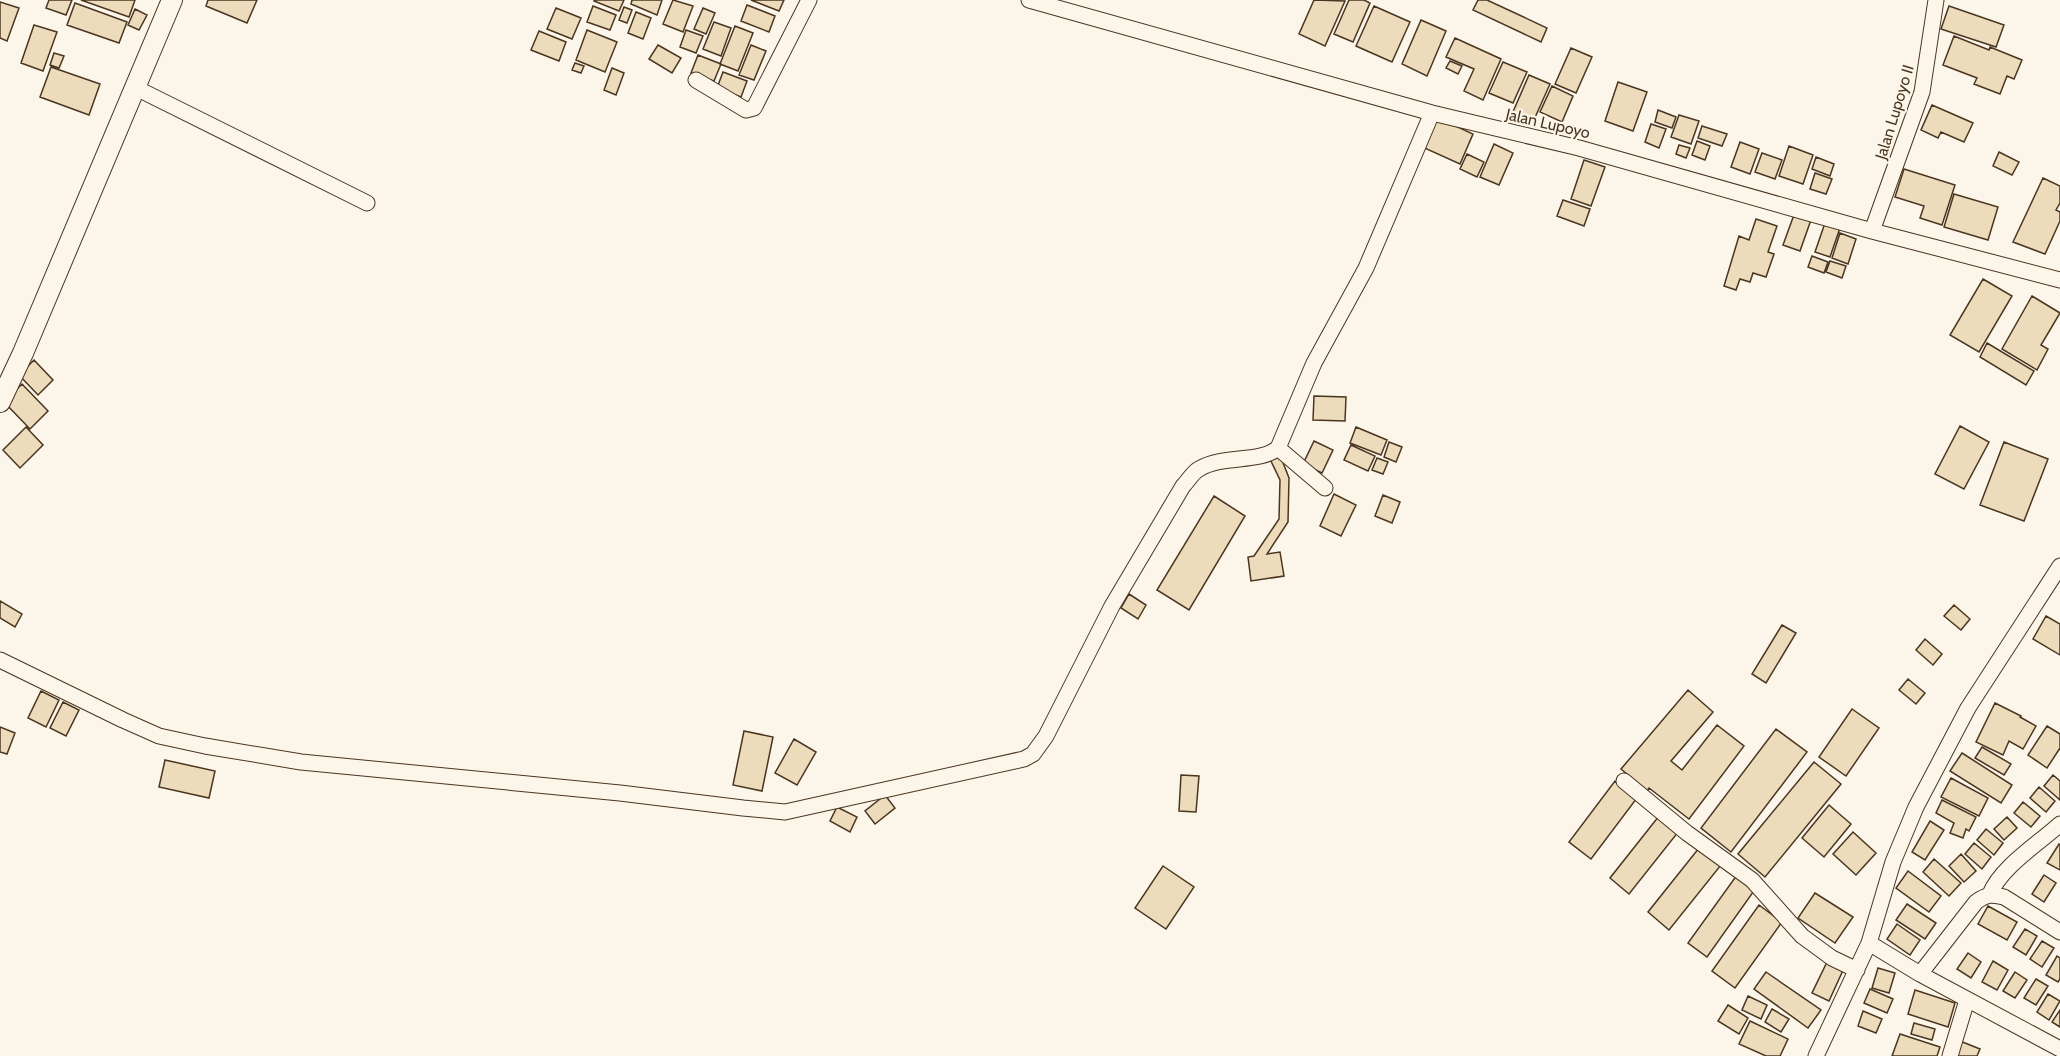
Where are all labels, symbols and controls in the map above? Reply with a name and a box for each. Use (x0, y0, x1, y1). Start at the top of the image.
street label: Jalan Lupoyo II (1871, 63, 1918, 163)
street label: Jalan Lupoyo (1503, 104, 1592, 142)

